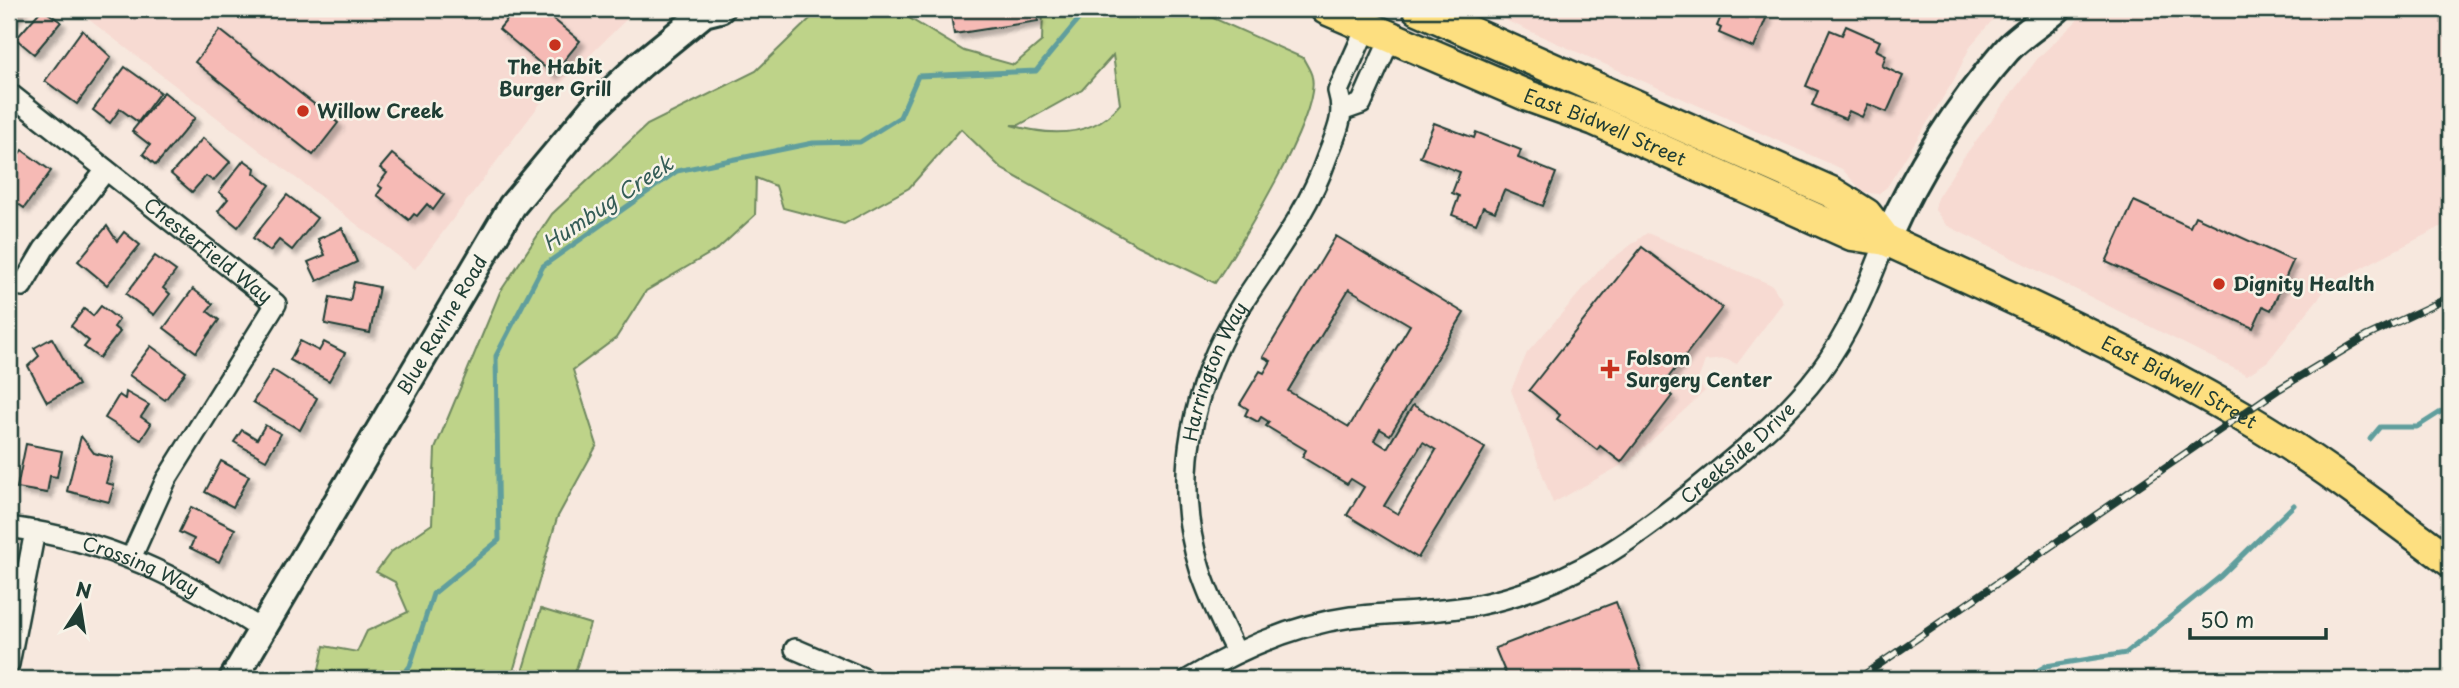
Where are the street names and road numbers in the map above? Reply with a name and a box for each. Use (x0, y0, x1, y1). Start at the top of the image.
street label: East Bidwell Street (1520, 81, 1691, 172)
street label: Chesterfield Way (139, 190, 279, 309)
street label: Blue Ravine Road (389, 249, 493, 400)
street label: Harrington Way (1175, 296, 1253, 443)
street label: East Bidwell Street (2097, 328, 2263, 435)
street label: Creekside Drive (1674, 395, 1801, 510)
street label: Crossing Way (79, 528, 205, 602)

